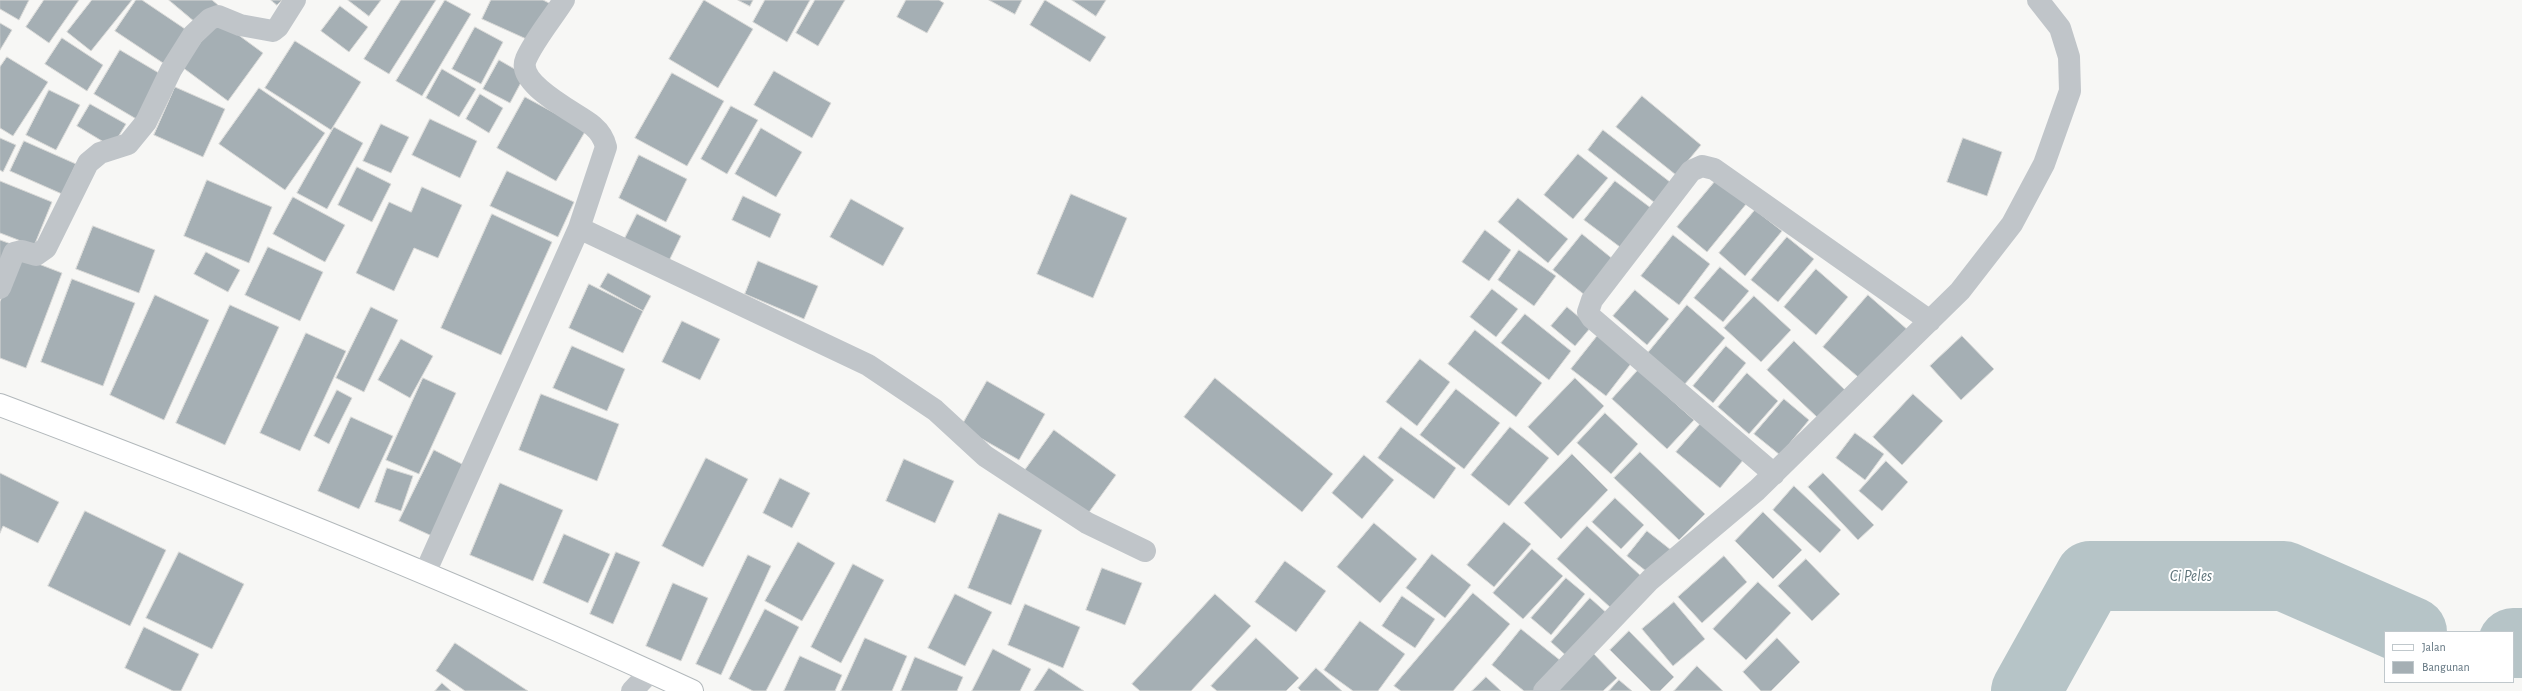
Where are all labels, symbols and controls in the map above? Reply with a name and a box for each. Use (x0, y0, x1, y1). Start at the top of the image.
water label: Ci Peles (2170, 566, 2212, 586)
legend (2384, 631, 2514, 683)
text: Jalan (2422, 641, 2446, 653)
text: Bangunan (2422, 661, 2470, 673)

